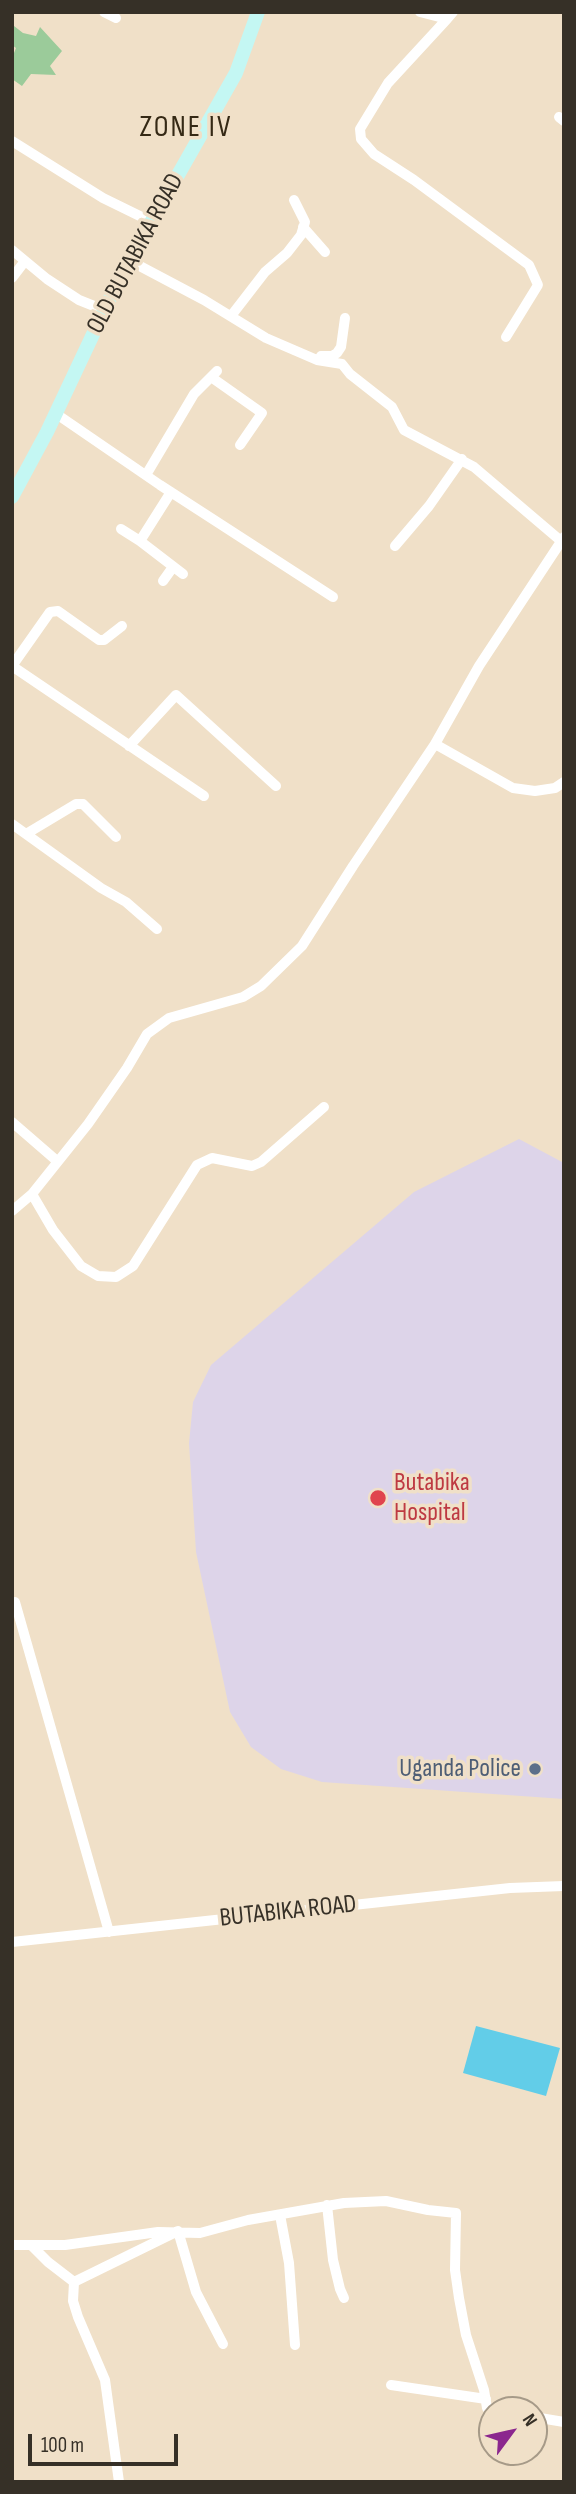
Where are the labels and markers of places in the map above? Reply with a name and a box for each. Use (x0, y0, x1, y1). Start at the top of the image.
place label: Butabika Hospital (394, 1467, 470, 1528)
marker: Butabika Hospital (368, 1488, 388, 1508)
place label: Uganda Police (399, 1753, 521, 1785)
marker: Uganda Police (527, 1761, 543, 1777)

